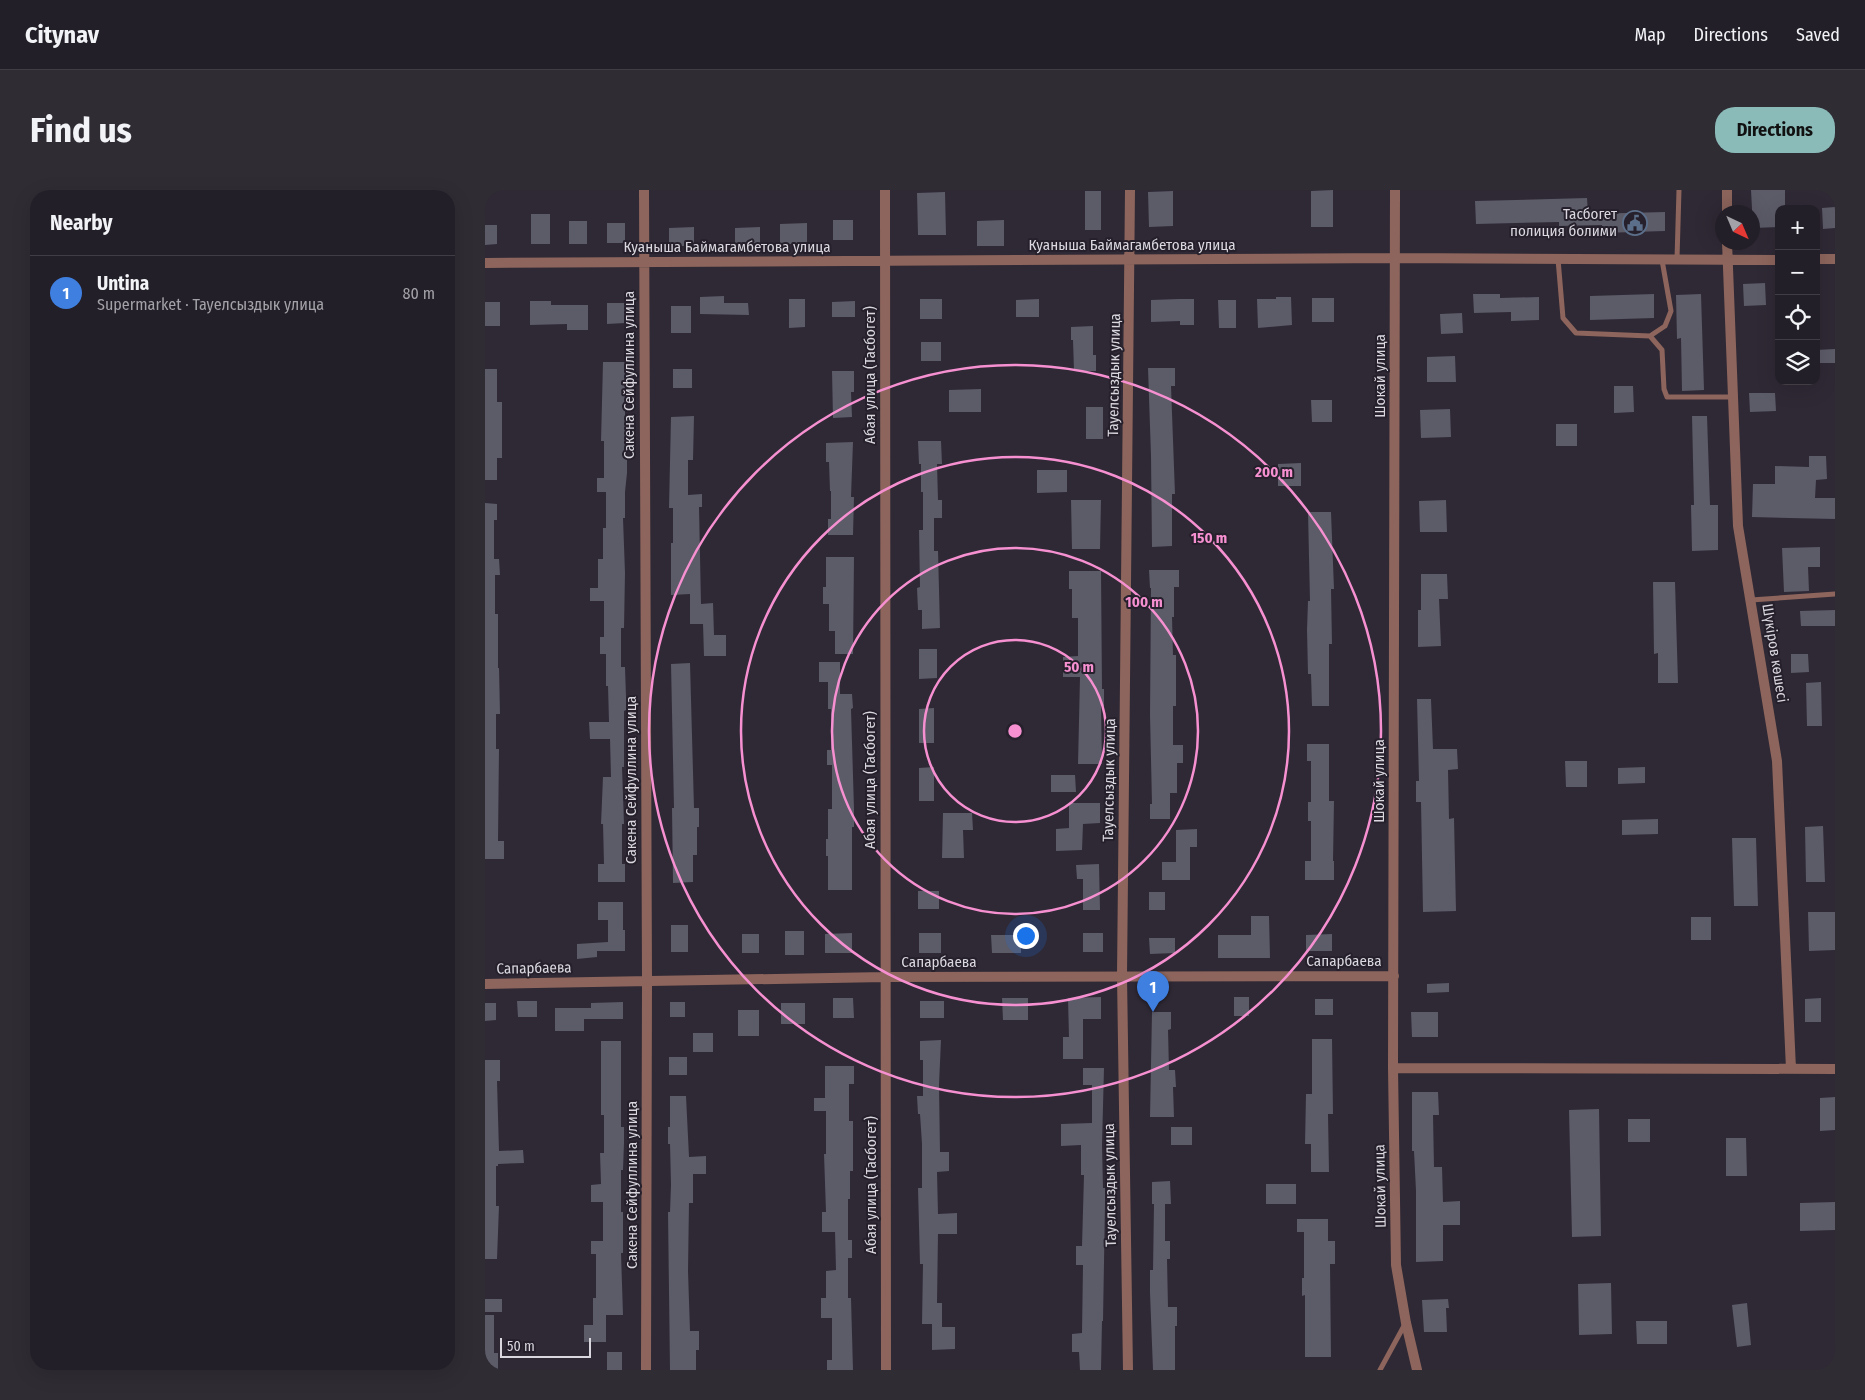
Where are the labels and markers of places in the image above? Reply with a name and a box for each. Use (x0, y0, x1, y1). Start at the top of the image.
place label: Тасбогет полиция болими (1510, 205, 1618, 240)
public building icon: Тасбогет полиция болими (1622, 210, 1648, 236)
centre of rings (1006, 722, 1024, 740)
pin: 1 (1137, 971, 1169, 1012)

